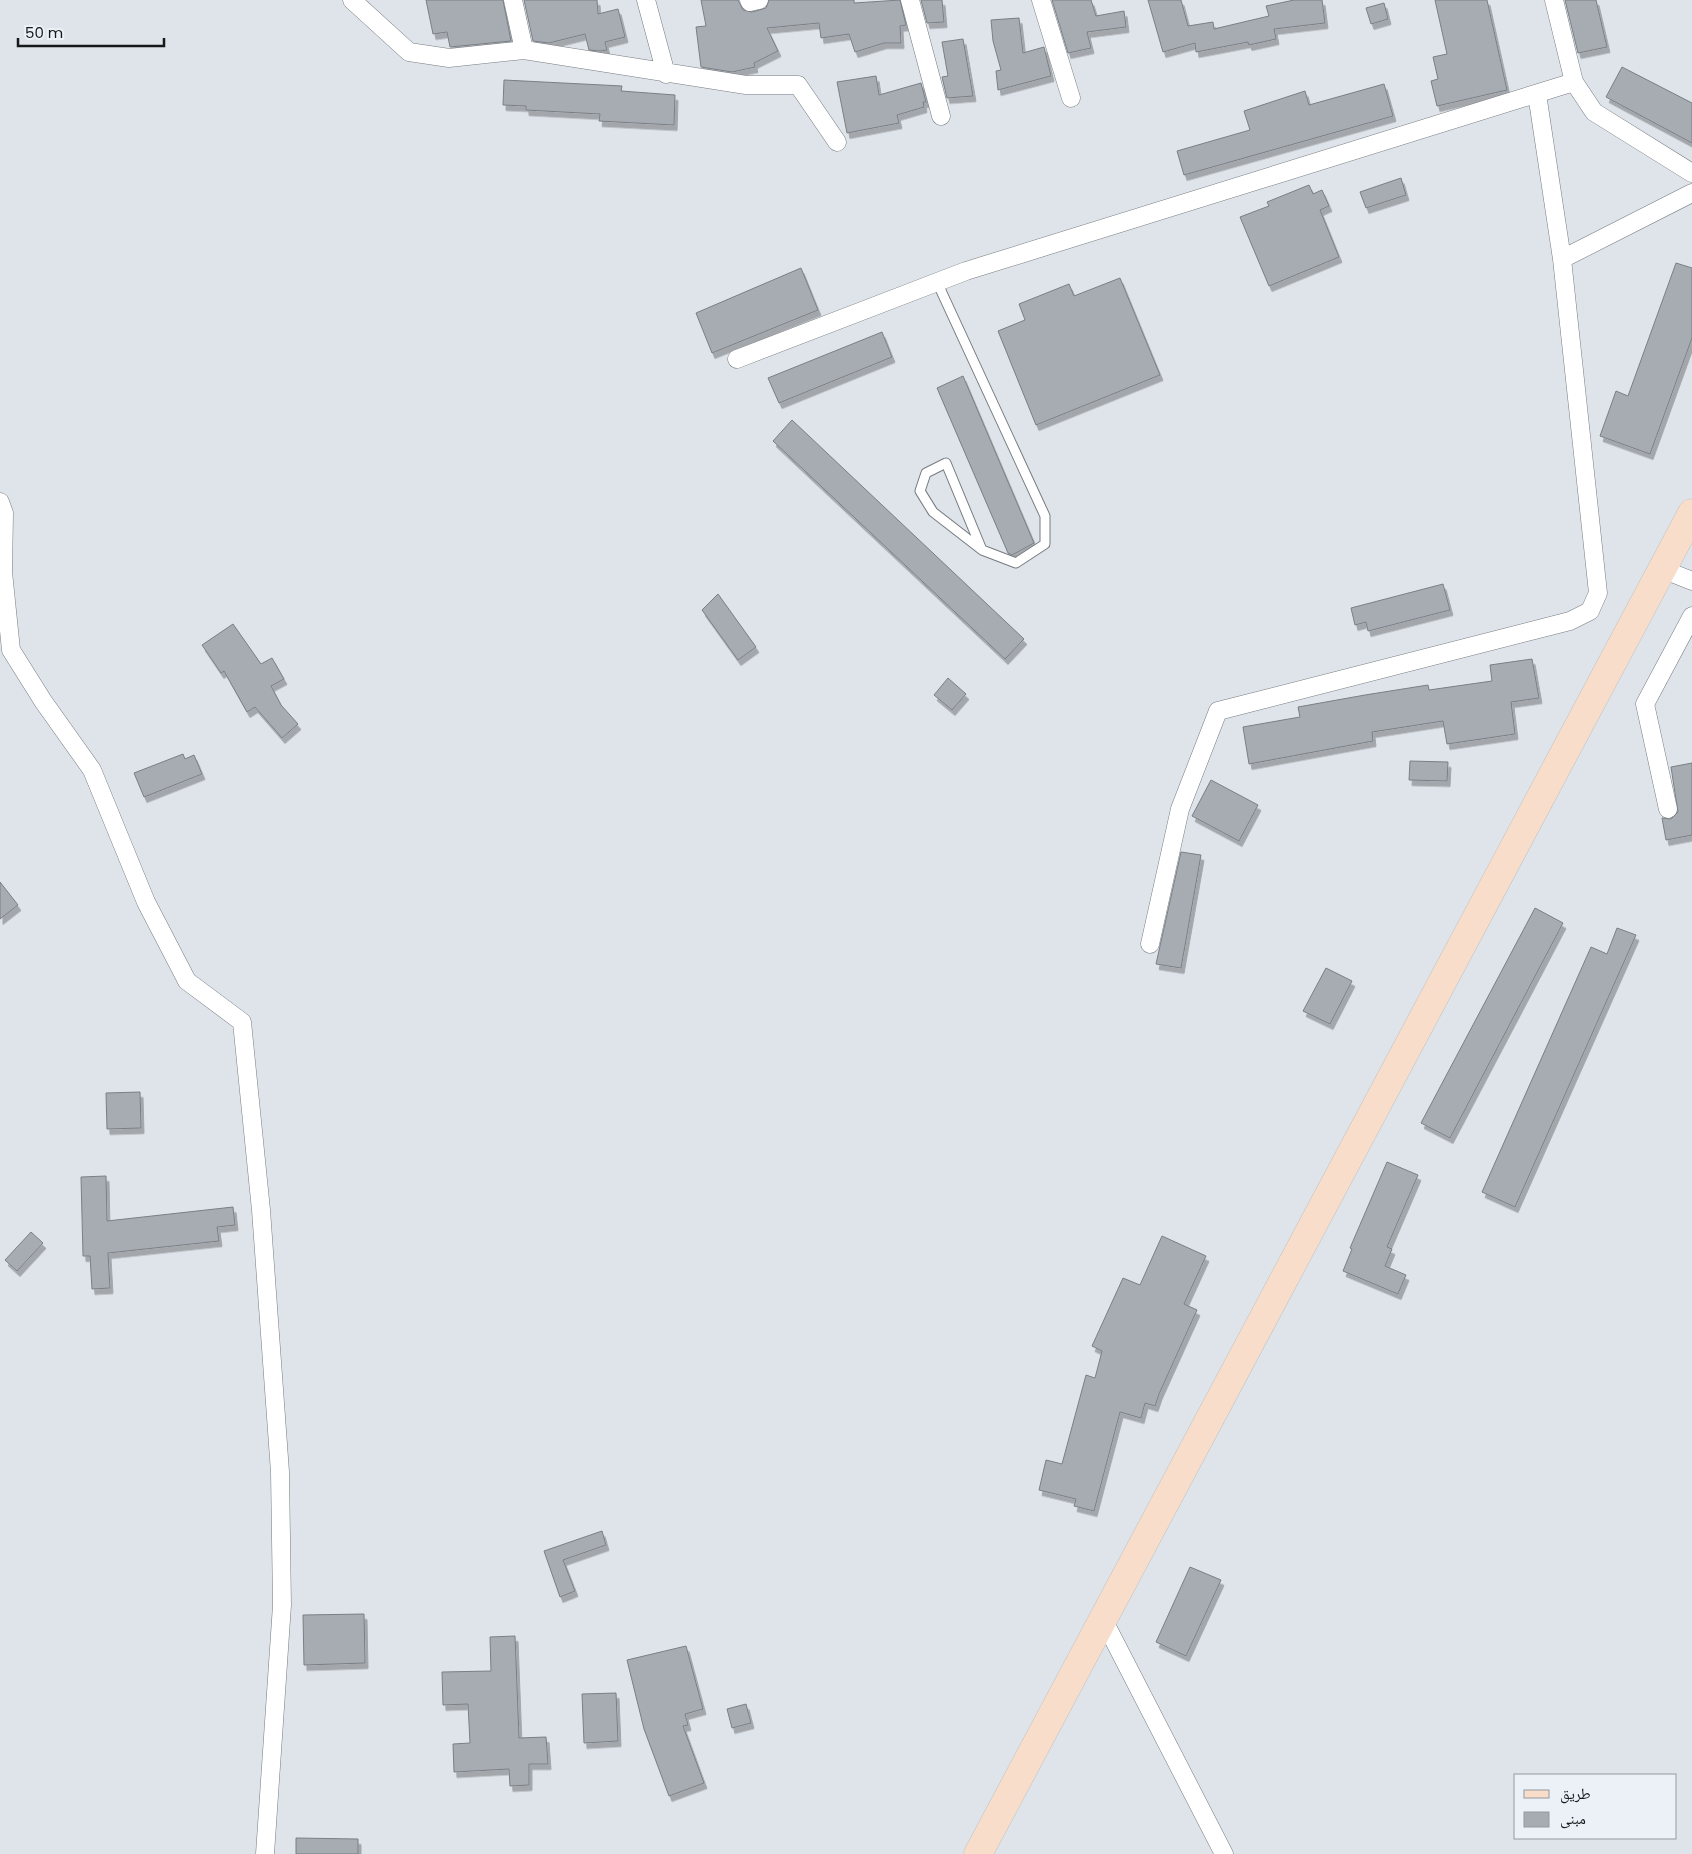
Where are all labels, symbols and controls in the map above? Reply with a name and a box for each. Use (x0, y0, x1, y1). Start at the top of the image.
scale bar (18, 15, 164, 47)
text: 50 m (25, 22, 63, 43)
legend (1514, 1774, 1677, 1839)
text: طريق (1560, 1783, 1591, 1804)
text: مبنى (1560, 1808, 1586, 1829)

